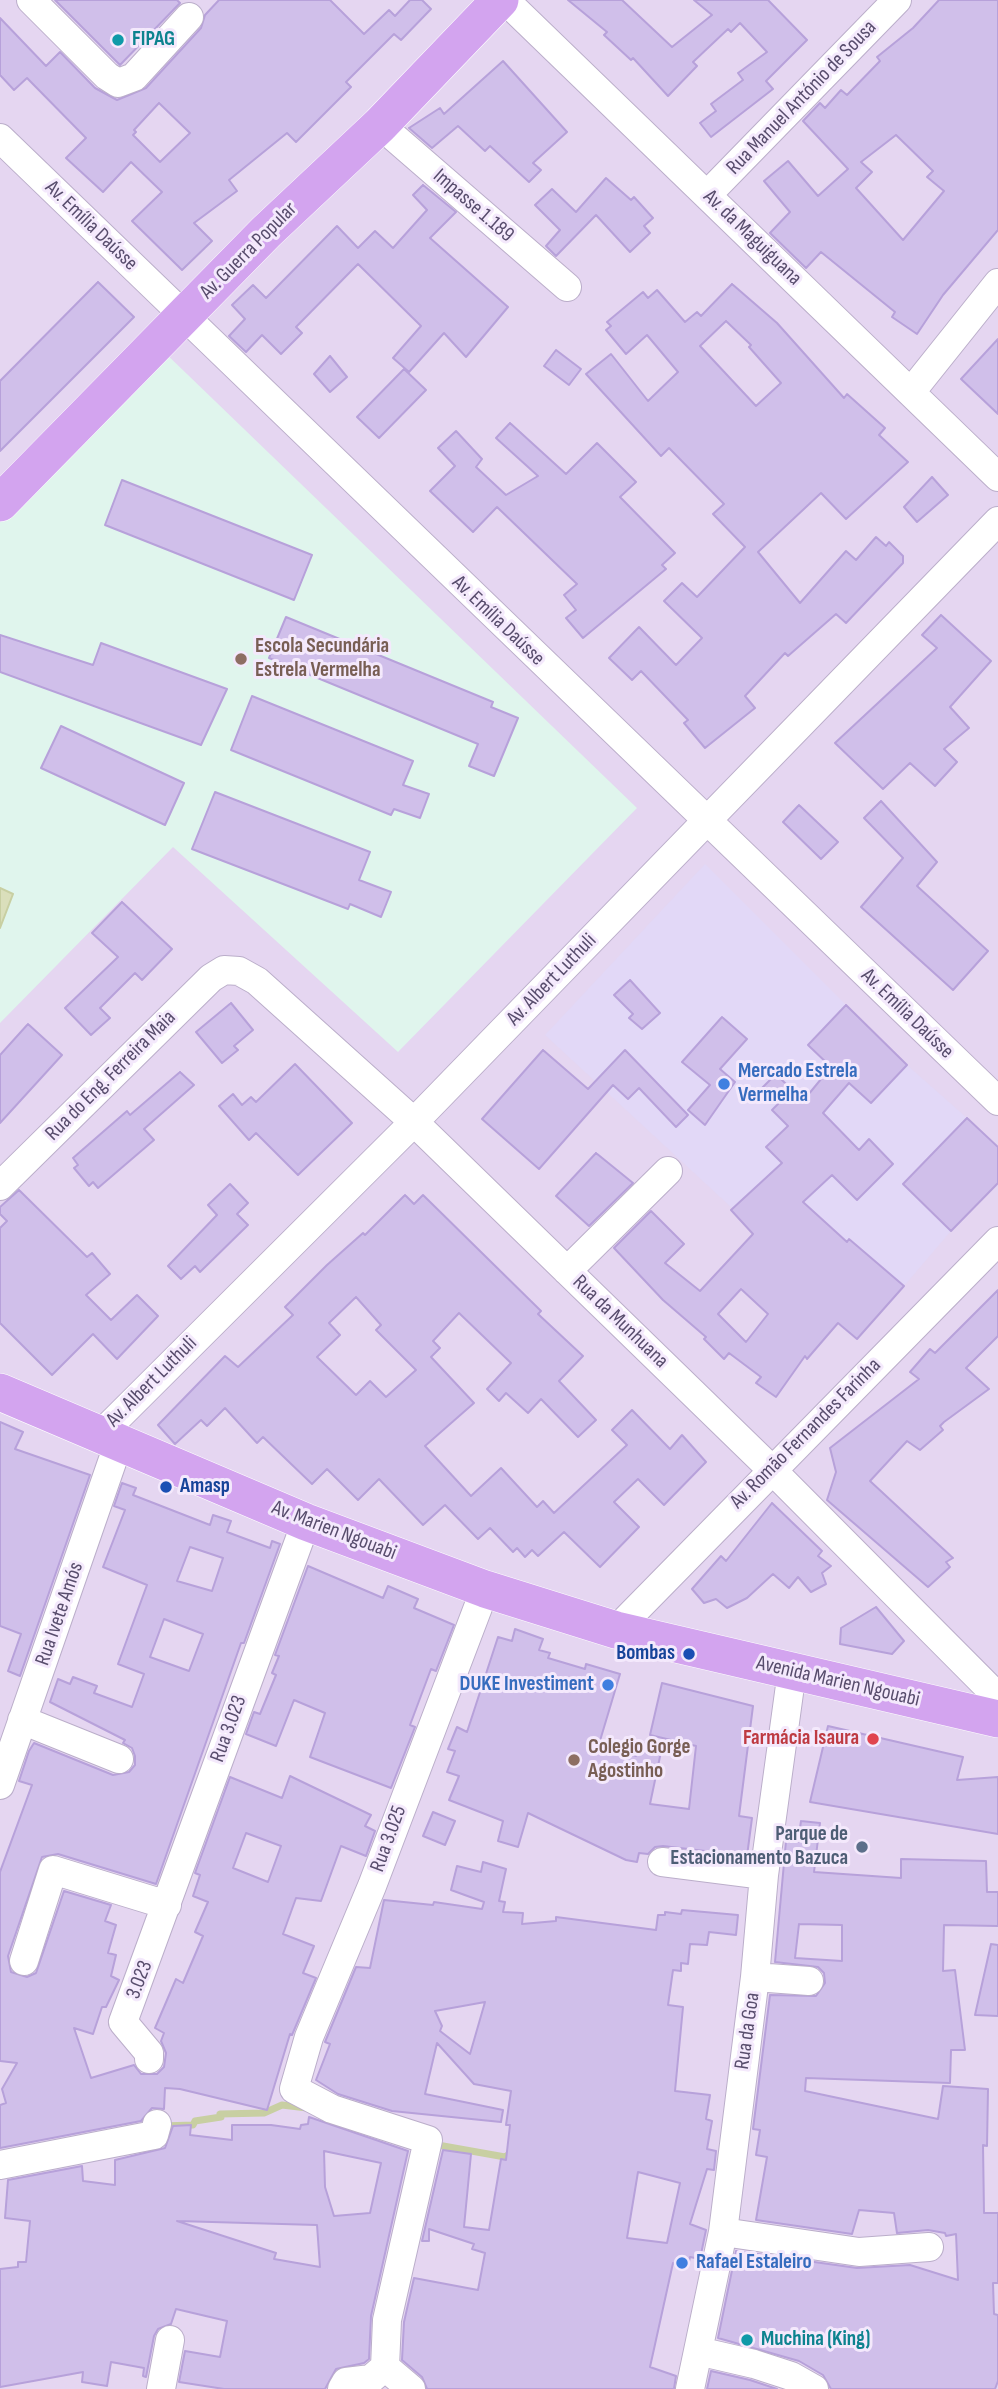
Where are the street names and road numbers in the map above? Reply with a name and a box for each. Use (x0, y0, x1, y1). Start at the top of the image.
street label: Rua Manuel António de Sousa (722, 16, 882, 180)
street label: Impasse 1.189 (427, 164, 519, 248)
street label: Av. Emília Daússe (39, 176, 143, 276)
street label: Av. da Maguiguana (698, 185, 806, 291)
street label: Av. Guerra Popular (195, 197, 303, 305)
street label: Av. Emília Daússe (446, 571, 550, 671)
street label: Av. Albert Luthuli (502, 929, 602, 1031)
street label: Av. Emília Daússe (855, 964, 959, 1064)
street label: Rua do Eng. Ferreira Maia (41, 1006, 181, 1146)
street label: Rua da Munhuana (567, 1270, 673, 1374)
street label: Av. Albert Luthuli (101, 1331, 203, 1433)
street label: Av. Romão Fernandes Farinha (725, 1353, 887, 1515)
street label: Av. Marien Ngouabi (268, 1496, 400, 1566)
street label: Rua Ivete Amós (31, 1559, 89, 1669)
street label: Avenida Marien Ngouabi (754, 1651, 922, 1713)
street label: Rua 3.023 (205, 1692, 253, 1766)
street label: Rua 3.025 (365, 1803, 413, 1875)
street label: 3.023 (121, 1957, 159, 2003)
street label: Rua da Goa (730, 1991, 766, 2071)

